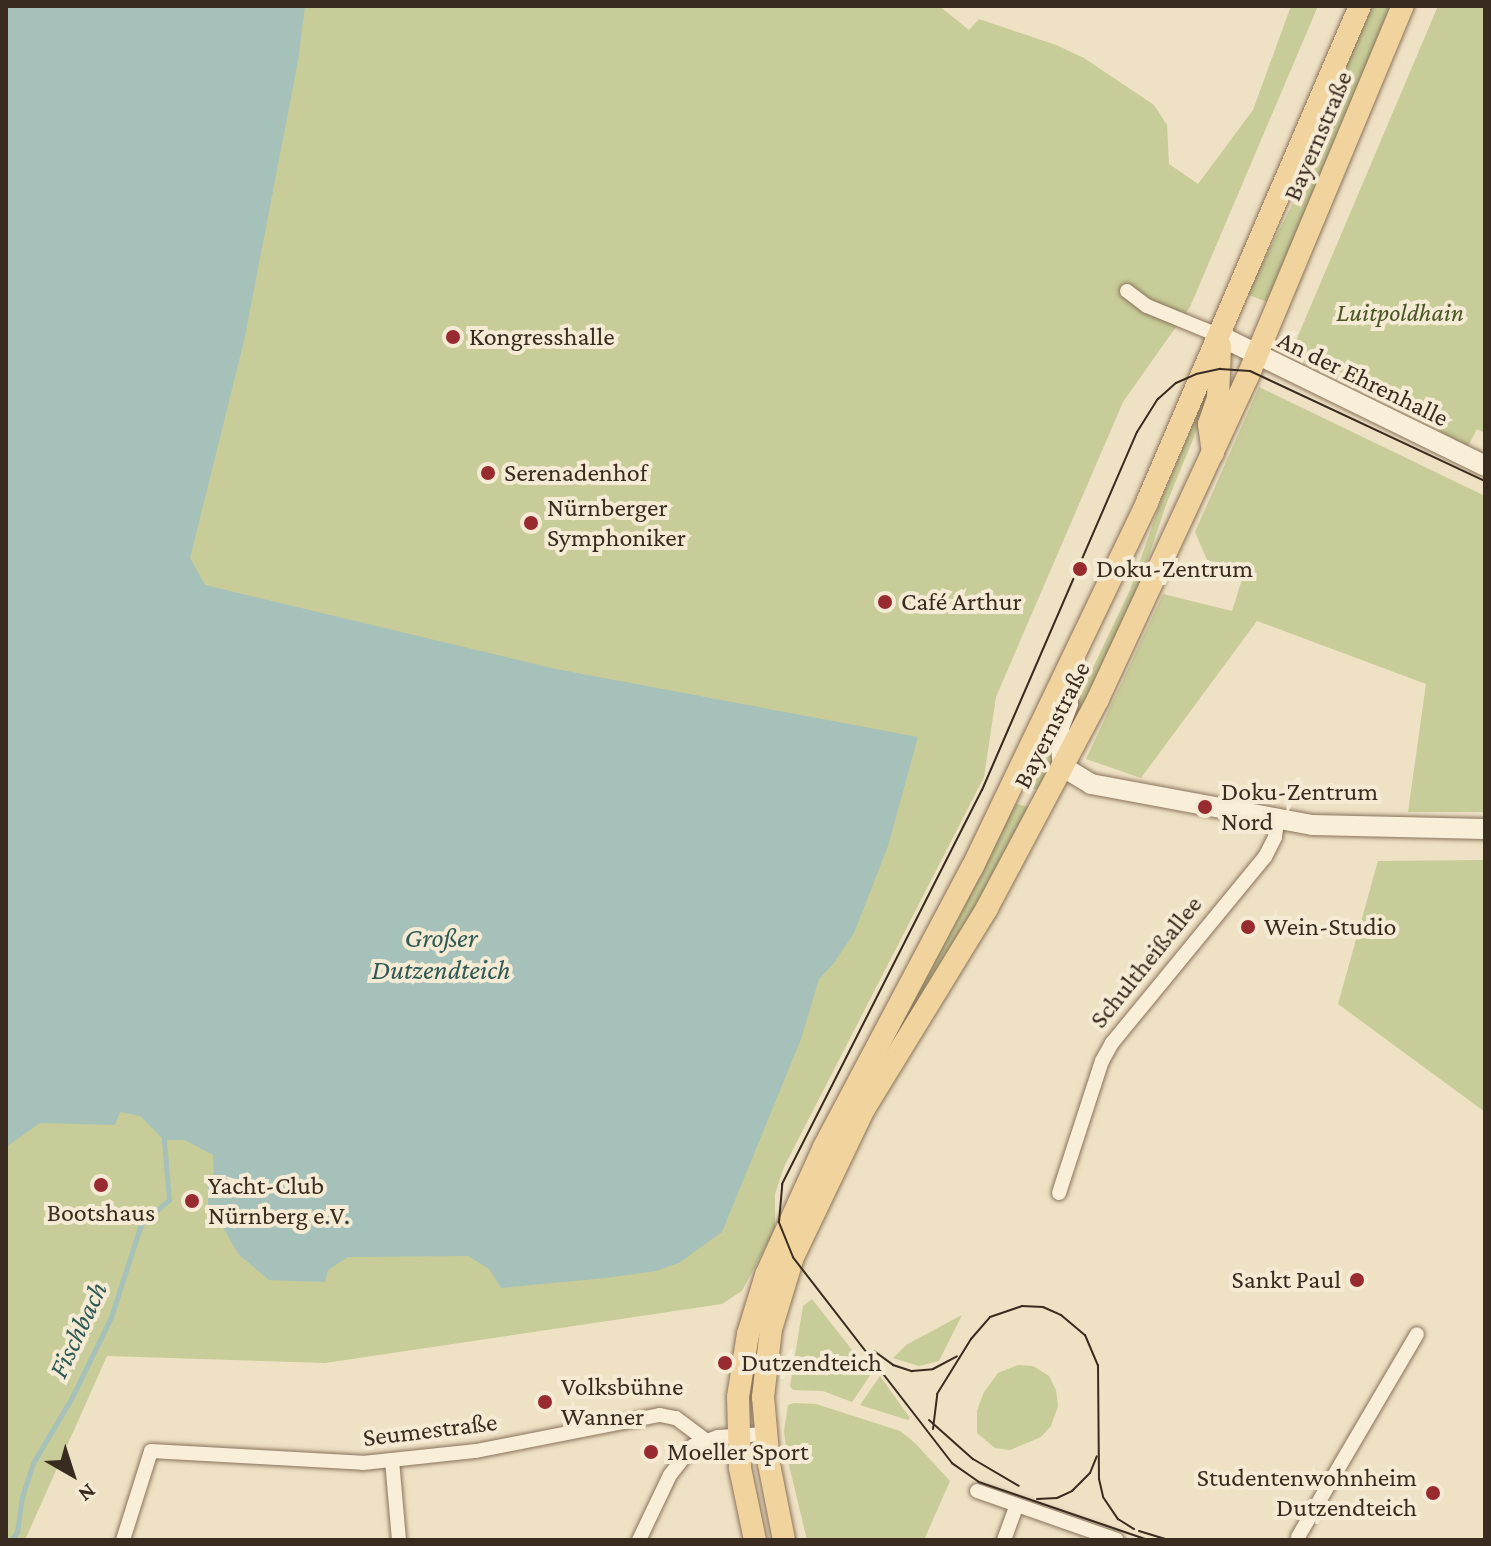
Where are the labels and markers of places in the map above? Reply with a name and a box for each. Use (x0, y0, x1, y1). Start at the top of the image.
place label: Kongresshalle (469, 321, 615, 353)
marker: Kongresshalle (444, 328, 462, 346)
place label: Serenadenhof (504, 457, 647, 489)
marker: Serenadenhof (479, 464, 497, 482)
place label: Nürnberger Symphoniker (547, 492, 686, 554)
marker: Nürnberger Symphoniker (522, 514, 540, 532)
place label: Doku-Zentrum (1096, 553, 1253, 585)
marker: Doku-Zentrum (1071, 560, 1089, 578)
place label: Café Arthur (901, 586, 1022, 618)
marker: Café Arthur (876, 593, 894, 611)
place label: Doku-Zentrum Nord (1221, 776, 1378, 838)
marker: Doku-Zentrum Nord (1196, 798, 1214, 816)
place label: Wein-Studio (1264, 911, 1396, 943)
marker: Wein-Studio (1239, 918, 1257, 936)
place label: Yacht-Club Nürnberg e.V. (208, 1170, 350, 1232)
marker: Bootshaus (92, 1176, 110, 1194)
marker: Yacht-Club Nürnberg e.V. (183, 1192, 201, 1210)
place label: Bootshaus (47, 1197, 155, 1229)
place label: Sankt Paul (1232, 1264, 1341, 1296)
marker: Sankt Paul (1348, 1271, 1366, 1289)
place label: Dutzendteich (741, 1347, 882, 1379)
marker: Dutzendteich (716, 1354, 734, 1372)
place label: Volksbühne Wanner (561, 1371, 683, 1432)
marker: Volksbühne Wanner (536, 1393, 554, 1411)
place label: Moeller Sport (667, 1436, 809, 1468)
marker: Moeller Sport (642, 1443, 660, 1461)
place label: Studentenwohnheim Dutzendteich (1197, 1462, 1417, 1524)
marker: Studentenwohnheim Dutzendteich (1424, 1484, 1442, 1502)

